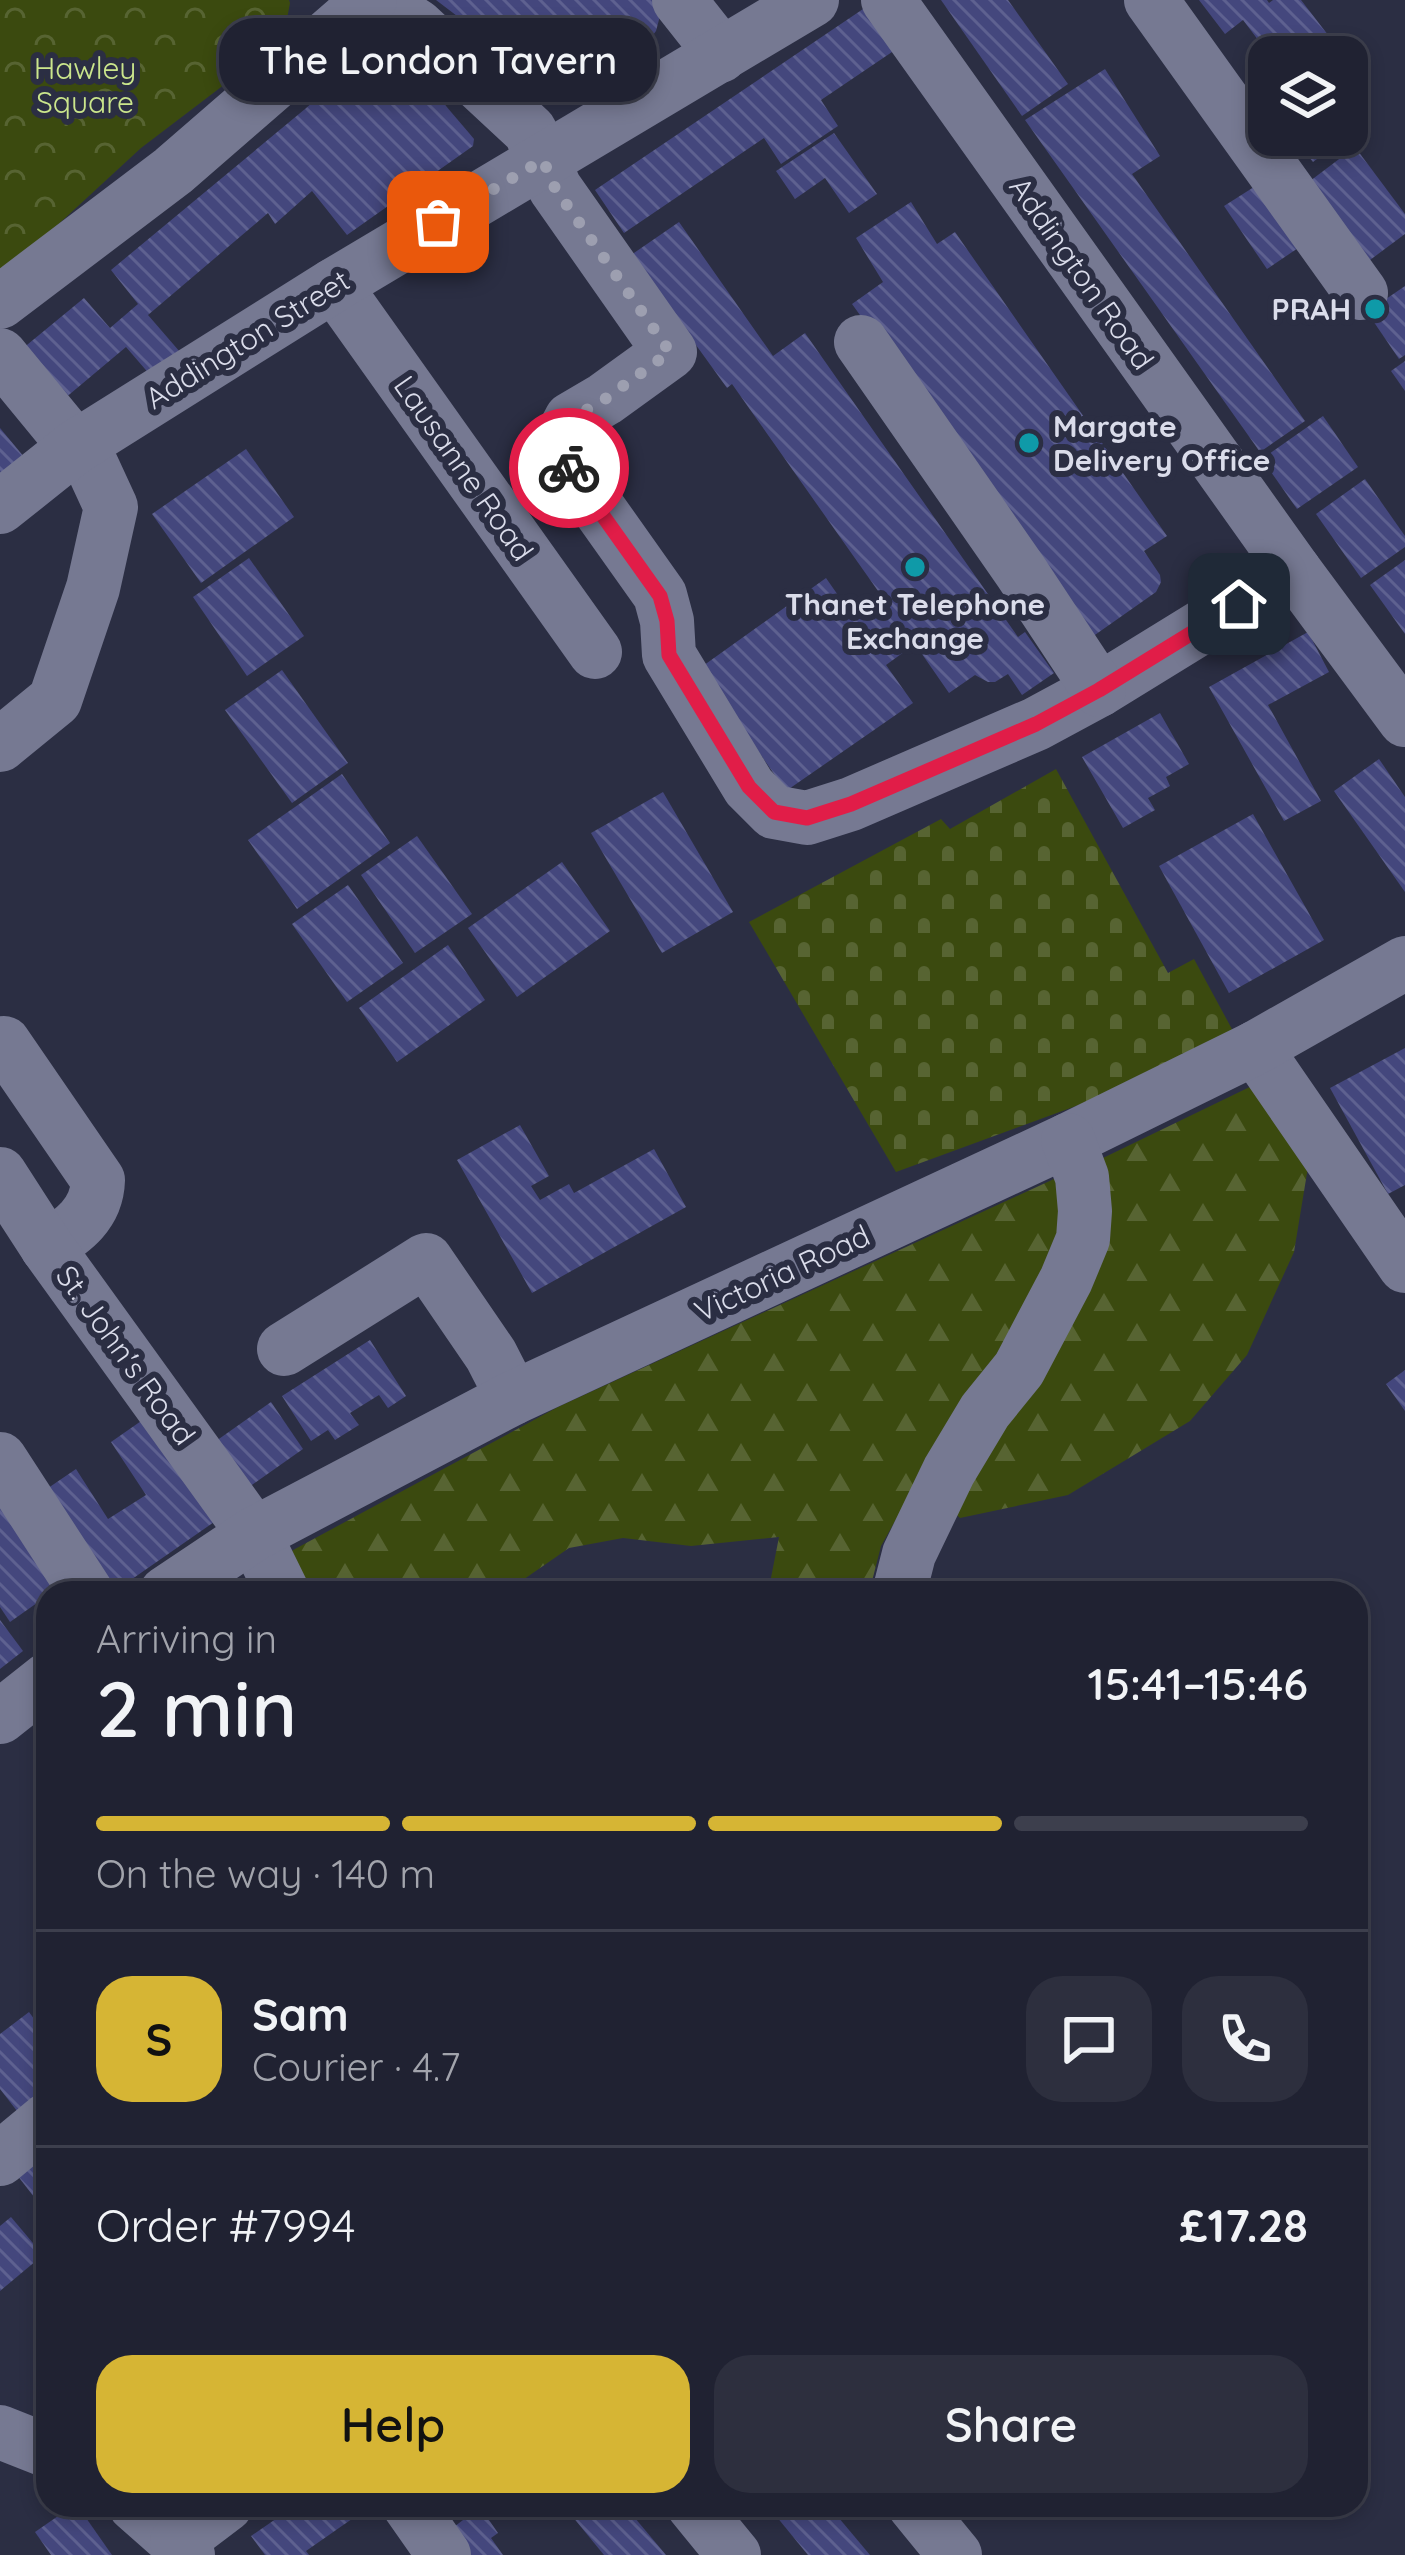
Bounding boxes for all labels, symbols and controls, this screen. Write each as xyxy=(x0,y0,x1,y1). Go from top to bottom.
callout: The London Tavern xyxy=(219,18,657,102)
text: The London Tavern xyxy=(259,35,617,84)
map controls xyxy=(1248,36,1368,156)
button: layers xyxy=(1248,36,1368,156)
park label: Hawley Square xyxy=(34,49,136,121)
street label: Addington Road xyxy=(1002,169,1162,377)
pin xyxy=(387,171,489,273)
icon: bag xyxy=(405,189,471,255)
street label: Addington Street xyxy=(138,261,356,417)
place label: PRAH xyxy=(1272,290,1351,328)
marker: PRAH xyxy=(1362,296,1388,322)
street label: Lausanne Road xyxy=(386,368,542,568)
place label: Margate Delivery Office xyxy=(1053,407,1270,479)
courier xyxy=(509,408,629,528)
marker: Margate Delivery Office xyxy=(1016,430,1042,456)
icon: bike xyxy=(536,435,602,501)
pin xyxy=(1188,553,1290,655)
marker: Thanet Telephone Exchange xyxy=(902,554,928,580)
icon: home xyxy=(1206,571,1272,637)
place label: Thanet Telephone Exchange xyxy=(785,585,1045,657)
street label: Victoria Road xyxy=(688,1216,876,1330)
street label: St. John's Road xyxy=(48,1258,204,1452)
text: Arriving in xyxy=(96,1614,277,1663)
text: 15:41–15:46 xyxy=(1087,1655,1308,1711)
text: 2 min xyxy=(96,1659,297,1757)
text: On the way · 140 m xyxy=(96,1849,435,1898)
button: chat xyxy=(1026,1976,1152,2102)
button: phone xyxy=(1182,1976,1308,2102)
text: Sam xyxy=(252,1986,349,2042)
text: S xyxy=(146,2011,172,2067)
text: Courier · 4.7 xyxy=(252,2042,460,2091)
text: Order #7994 xyxy=(96,2197,356,2253)
text: £17.28 xyxy=(1179,2197,1308,2253)
button: Help xyxy=(96,2355,690,2493)
button: Share xyxy=(714,2355,1308,2493)

